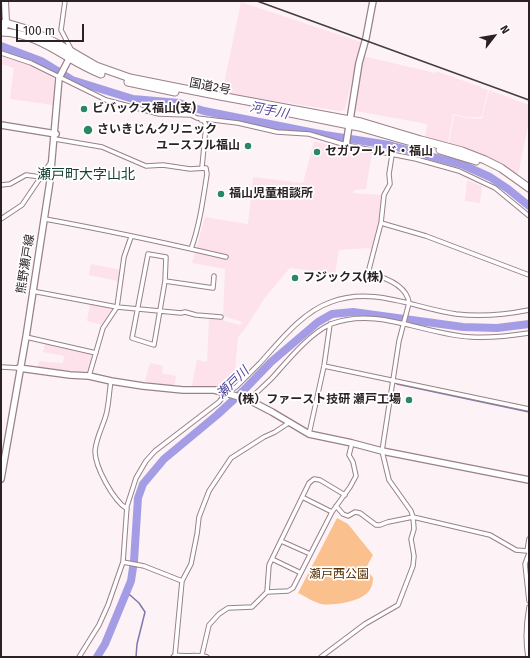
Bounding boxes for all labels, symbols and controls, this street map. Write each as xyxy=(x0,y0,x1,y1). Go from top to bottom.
scale bar xyxy=(18,16,86,42)
north arrow xyxy=(474,16,514,56)
text: N xyxy=(497,23,512,36)
text: 100 m xyxy=(23,24,55,38)
street label: 国道2号 xyxy=(188,76,232,98)
water label: 河手川 xyxy=(248,100,290,122)
place label: ビバックス福山(支) xyxy=(92,102,196,116)
marker: ビバックス福山(支) xyxy=(79,104,89,114)
place label: さいきじんクリニック xyxy=(97,123,217,137)
marker: さいきじんクリニック xyxy=(82,124,94,136)
place label: ユースフル福山 xyxy=(156,139,240,153)
marker: ユースフル福山 xyxy=(243,141,253,151)
place label: セガワールド・福山 xyxy=(325,145,433,159)
marker: セガワールド・福山 xyxy=(312,147,322,157)
district label: 瀬戸町大字山北 xyxy=(37,167,135,183)
place label: 福山児童相談所 xyxy=(229,187,313,201)
marker: 福山児童相談所 xyxy=(216,189,226,199)
street label: 熊野瀬戸線 xyxy=(14,233,38,295)
place label: フジックス(株) xyxy=(303,271,383,285)
marker: フジックス(株) xyxy=(290,273,300,283)
water label: 瀬戸川 xyxy=(214,364,252,402)
place label: (株）ファースト技研 瀬戸工場 xyxy=(238,393,401,407)
marker: (株）ファースト技研 瀬戸工場 xyxy=(404,395,414,405)
park label: 瀬戸西公園 xyxy=(309,568,369,582)

